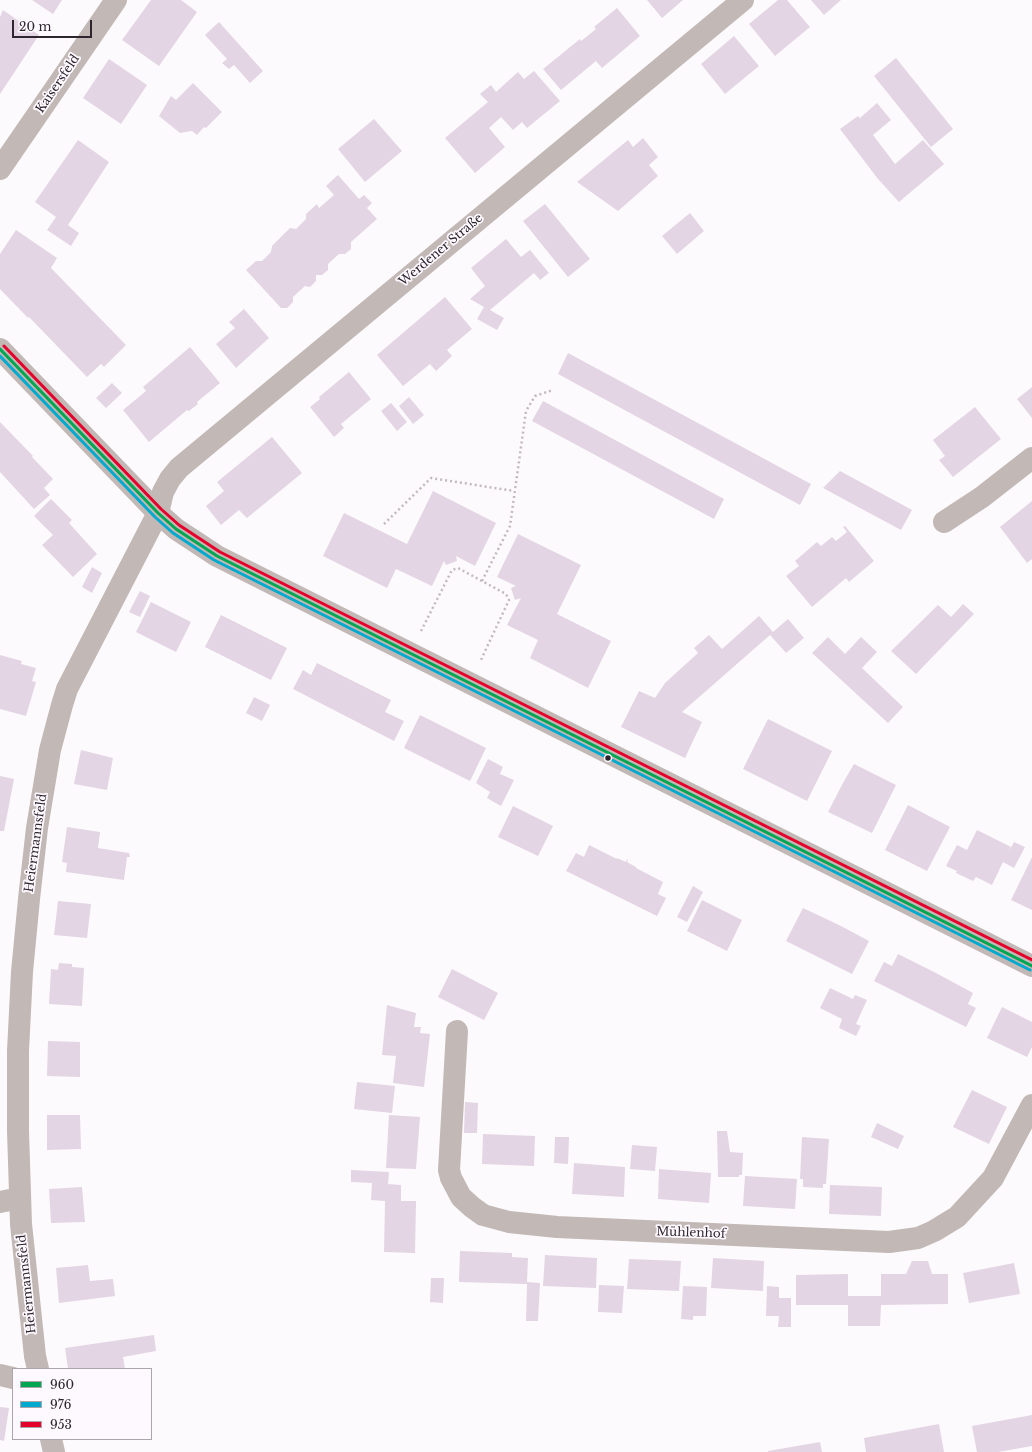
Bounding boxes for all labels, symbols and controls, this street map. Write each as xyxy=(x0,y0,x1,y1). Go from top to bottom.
scale bar xyxy=(14,12,94,38)
text: 20 m xyxy=(19,19,51,34)
street label: Kaisersfeld xyxy=(33,52,83,116)
street label: Werdener Straße xyxy=(396,211,486,289)
unlabelled marker xyxy=(603,753,613,763)
street label: Heiermannsfeld xyxy=(22,793,50,893)
street label: Mühlenhof xyxy=(656,1225,726,1241)
street label: Heiermannsfeld xyxy=(15,1234,39,1334)
legend xyxy=(12,1368,152,1440)
text: 960 xyxy=(50,1377,74,1392)
text: 976 xyxy=(50,1397,71,1412)
text: 953 xyxy=(50,1417,72,1432)

